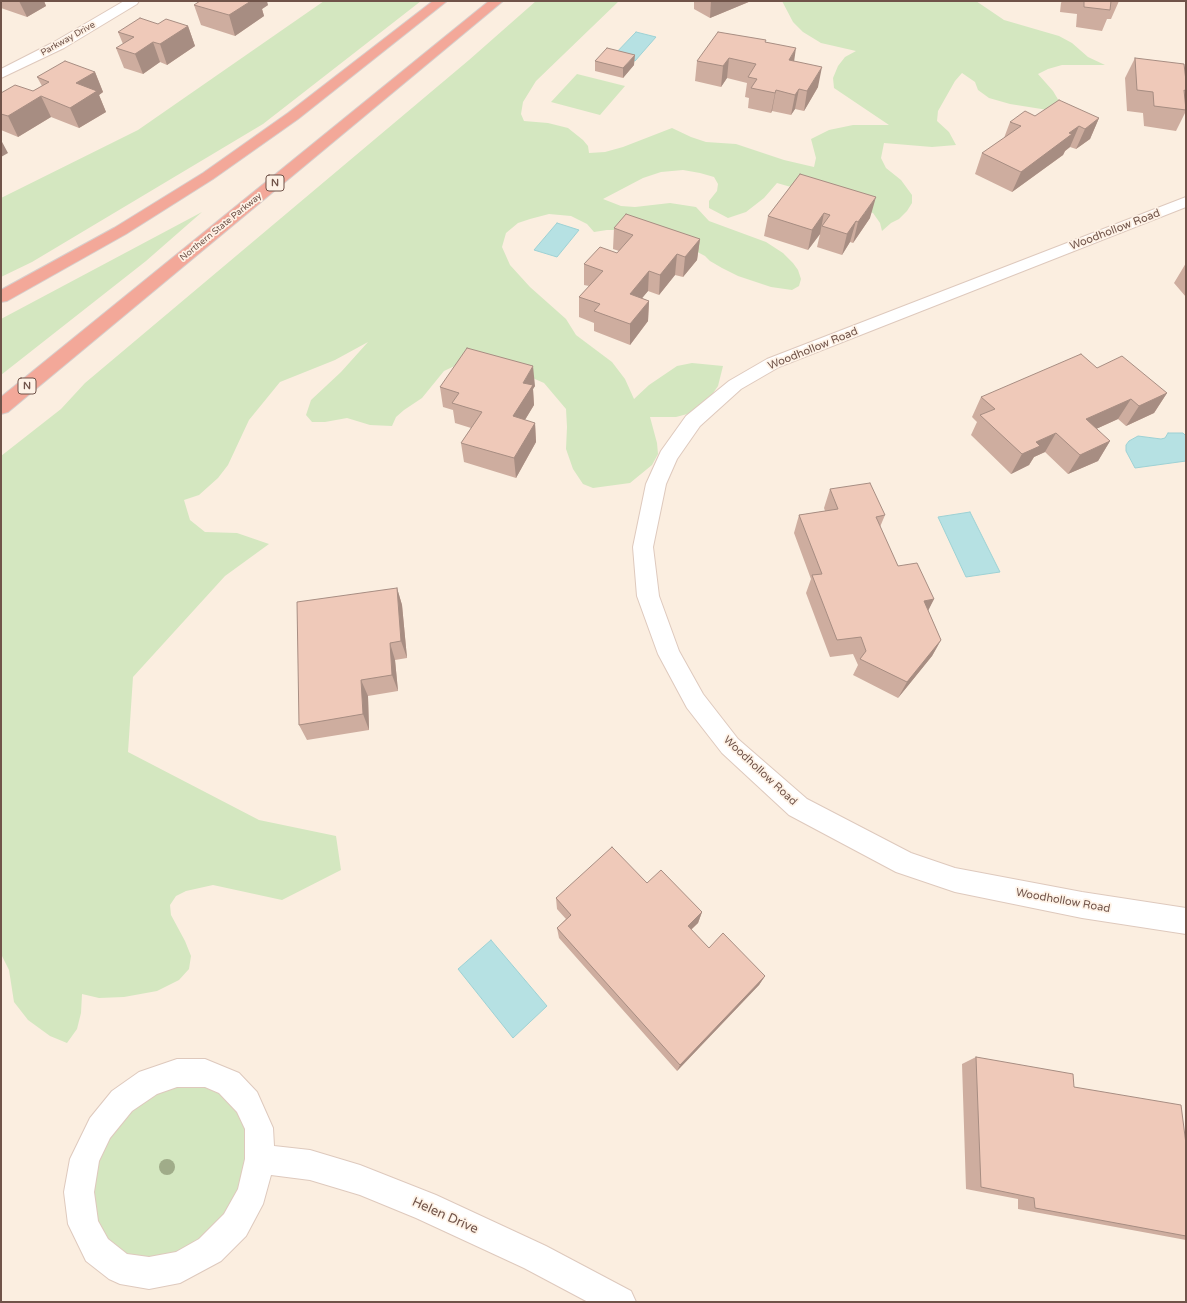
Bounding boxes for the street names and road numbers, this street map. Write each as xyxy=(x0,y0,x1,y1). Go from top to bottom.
street label: Parkway Drive xyxy=(39,20,97,58)
road number: N xyxy=(266,175,284,191)
street label: Northern State Parkway xyxy=(178,191,264,263)
street label: Woodhollow Road xyxy=(1068,207,1162,253)
street label: Woodhollow Road xyxy=(766,325,860,373)
road number: N xyxy=(18,378,36,394)
street label: Woodhollow Road xyxy=(721,734,799,808)
street label: Woodhollow Road xyxy=(1015,886,1111,916)
street label: Helen Drive xyxy=(409,1194,481,1238)

